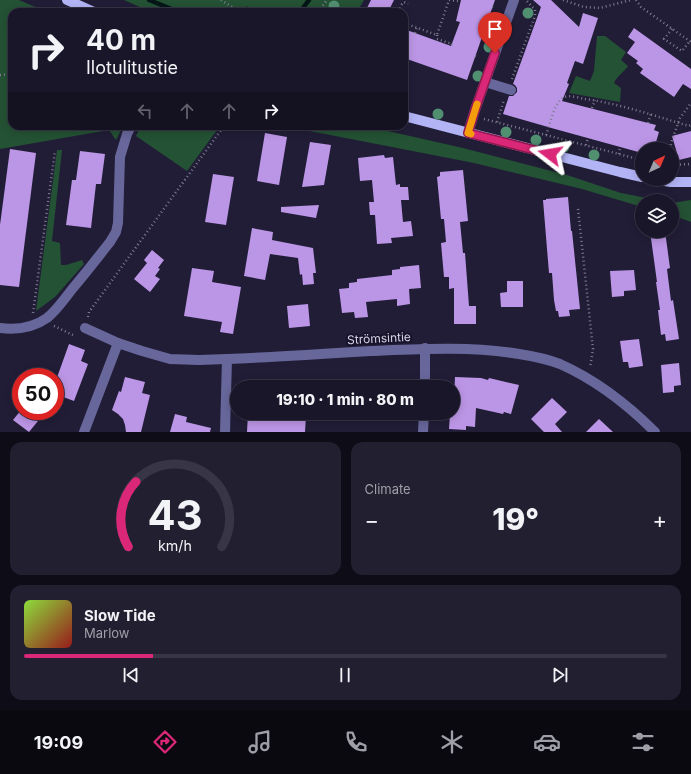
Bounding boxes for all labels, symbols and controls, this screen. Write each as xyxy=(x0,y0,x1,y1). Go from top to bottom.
pin xyxy=(478,12,512,53)
icon: arrive xyxy=(484,18,506,40)
text: 40 m xyxy=(86,23,156,57)
icon: right xyxy=(20,24,72,76)
text: Ilotulitustie xyxy=(86,57,178,78)
icon: left xyxy=(134,100,156,122)
icon: ahead xyxy=(176,100,198,122)
icon: ahead xyxy=(218,100,240,122)
icon: right xyxy=(260,100,282,122)
position arrow xyxy=(529,133,571,175)
north arrow xyxy=(635,142,679,186)
map controls xyxy=(635,142,679,238)
button: layers xyxy=(635,194,679,238)
street label: Strömsintie xyxy=(347,329,411,347)
speed limit sign: 50 xyxy=(12,368,64,420)
text: 19:10 · 1 min · 80 m xyxy=(276,390,414,409)
text: Climate xyxy=(365,481,411,497)
text: 43 xyxy=(148,489,203,539)
text: 19° xyxy=(492,501,539,537)
text: − xyxy=(365,507,379,533)
text: + xyxy=(652,507,667,533)
text: km/h xyxy=(158,536,192,553)
text: Slow Tide xyxy=(84,606,156,625)
text: Marlow xyxy=(84,625,130,641)
icon: previous xyxy=(120,664,142,686)
icon: pause xyxy=(334,664,356,686)
icon: next xyxy=(549,664,571,686)
icon: directions xyxy=(151,728,179,756)
icon: music xyxy=(246,728,274,756)
icon: phone xyxy=(342,728,370,756)
icon: climate xyxy=(438,728,466,756)
icon: car xyxy=(533,728,561,756)
icon: filters xyxy=(629,728,657,756)
text: 19:09 xyxy=(34,732,83,753)

